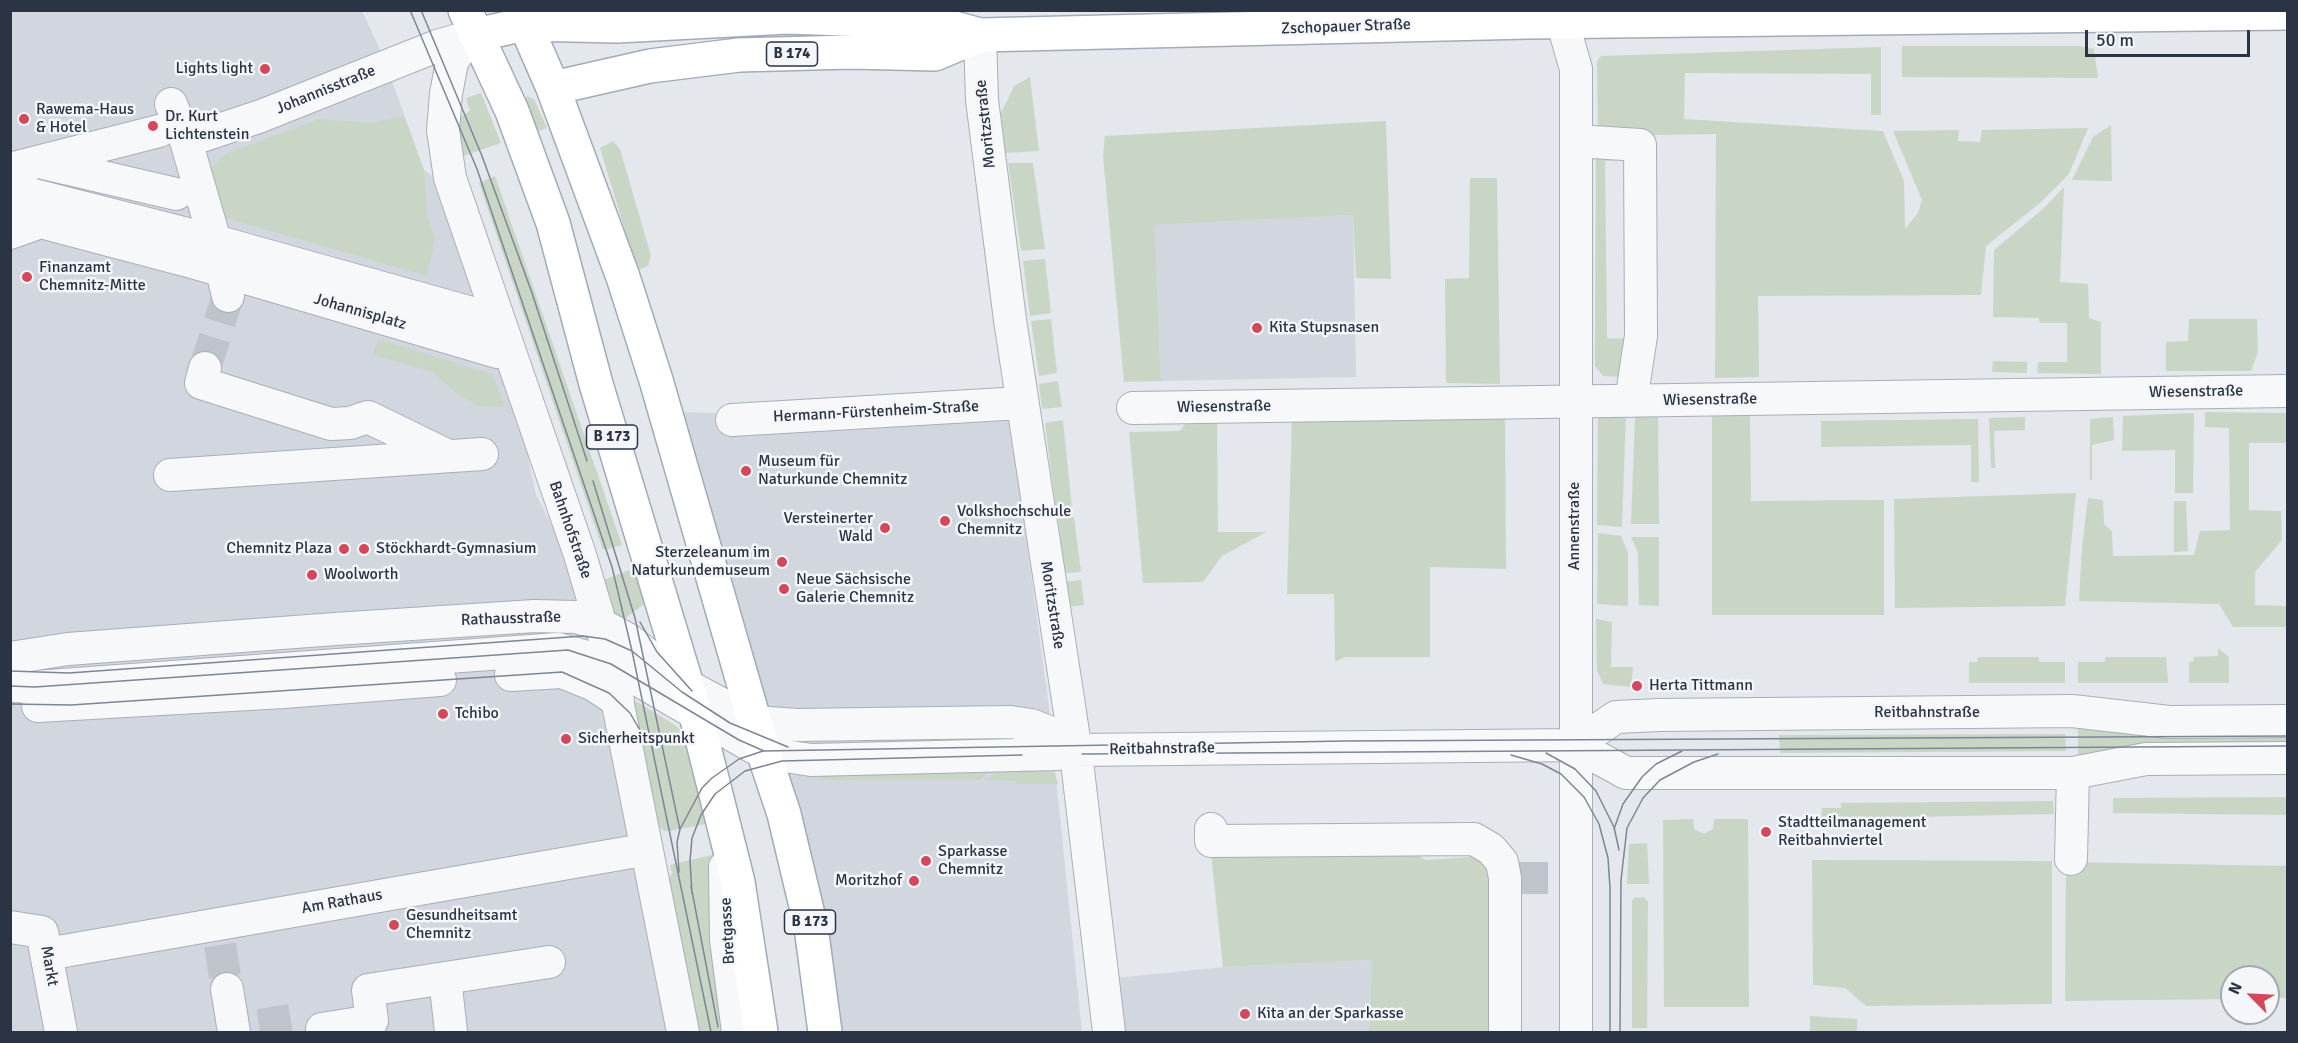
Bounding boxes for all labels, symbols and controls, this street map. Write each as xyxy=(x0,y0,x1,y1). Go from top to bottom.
street label: Zschopauer Straße xyxy=(1281,15,1411,39)
scale bar xyxy=(2088,18,2253,56)
text: 50 m xyxy=(2096,29,2134,51)
road number: B 174 xyxy=(766,42,818,66)
place label: Lights light xyxy=(176,59,253,79)
street label: Johannisstraße xyxy=(273,61,379,119)
marker: Lights light xyxy=(258,62,272,76)
street label: Moritzstraße xyxy=(972,79,1000,169)
place label: Rawema-Haus & Hotel xyxy=(36,100,134,138)
place label: Dr. Kurt Lichtenstein xyxy=(165,107,249,145)
marker: Rawema-Haus & Hotel xyxy=(17,112,31,126)
marker: Dr. Kurt Lichtenstein xyxy=(146,119,160,133)
place label: Finanzamt Chemnitz-Mitte xyxy=(39,258,146,296)
marker: Finanzamt Chemnitz-Mitte xyxy=(20,270,34,284)
street label: Johannisplatz xyxy=(312,290,408,334)
place label: Kita Stupsnasen xyxy=(1269,318,1379,338)
marker: Kita Stupsnasen xyxy=(1250,321,1264,335)
street label: Wiesenstraße xyxy=(2149,382,2243,402)
street label: Wiesenstraße xyxy=(1663,390,1757,410)
street label: Hermann-Fürstenheim-Straße xyxy=(773,397,979,427)
street label: Wiesenstraße xyxy=(1177,397,1271,417)
road number: B 173 xyxy=(586,425,638,449)
place label: Museum für Naturkunde Chemnitz xyxy=(758,452,907,490)
marker: Museum für Naturkunde Chemnitz xyxy=(739,464,753,478)
street label: Bahnhofstraße xyxy=(544,479,596,581)
street label: Annenstraße xyxy=(1565,482,1585,570)
place label: Volkshochschule Chemnitz xyxy=(957,502,1071,540)
place label: Versteinerter Wald xyxy=(784,509,873,547)
marker: Volkshochschule Chemnitz xyxy=(938,514,952,528)
marker: Versteinerter Wald xyxy=(878,521,892,535)
place label: Chemnitz Plaza xyxy=(226,539,332,559)
place label: Stöckhardt-Gymnasium xyxy=(376,539,537,559)
marker: Chemnitz Plaza xyxy=(337,542,351,556)
marker: Stöckhardt-Gymnasium xyxy=(357,542,371,556)
place label: Sterzeleanum im Naturkundemuseum xyxy=(631,543,770,581)
marker: Sterzeleanum im Naturkundemuseum xyxy=(775,555,789,569)
street label: Moritzstraße xyxy=(1036,559,1068,651)
place label: Woolworth xyxy=(324,565,398,585)
marker: Woolworth xyxy=(305,568,319,582)
place label: Neue Sächsische Galerie Chemnitz xyxy=(796,570,914,608)
marker: Neue Sächsische Galerie Chemnitz xyxy=(777,582,791,596)
street label: Rathausstraße xyxy=(461,608,561,630)
place label: Herta Tittmann xyxy=(1649,676,1753,696)
marker: Herta Tittmann xyxy=(1630,679,1644,693)
street label: Reitbahnstraße xyxy=(1874,703,1980,723)
place label: Tchibo xyxy=(455,704,499,724)
marker: Tchibo xyxy=(436,707,450,721)
place label: Sicherheitspunkt xyxy=(578,729,695,749)
marker: Sicherheitspunkt xyxy=(559,732,573,746)
street label: Reitbahnstraße xyxy=(1109,738,1215,760)
place label: Stadtteilmanagement Reitbahnviertel xyxy=(1778,813,1926,851)
marker: Stadtteilmanagement Reitbahnviertel xyxy=(1759,825,1773,839)
place label: Sparkasse Chemnitz xyxy=(938,842,1008,880)
marker: Sparkasse Chemnitz xyxy=(919,854,933,868)
place label: Moritzhof xyxy=(835,871,902,891)
marker: Moritzhof xyxy=(907,874,921,888)
street label: Am Rathaus xyxy=(300,885,384,919)
street label: Bretgasse xyxy=(717,897,739,965)
place label: Gesundheitsamt Chemnitz xyxy=(406,906,517,944)
road number: B 173 xyxy=(784,910,836,934)
marker: Gesundheitsamt Chemnitz xyxy=(387,918,401,932)
street label: Markt xyxy=(36,944,62,988)
north arrow xyxy=(2220,965,2280,1025)
text: N xyxy=(2224,979,2247,998)
place label: Kita an der Sparkasse xyxy=(1257,1004,1404,1024)
marker: Kita an der Sparkasse xyxy=(1238,1007,1252,1021)

